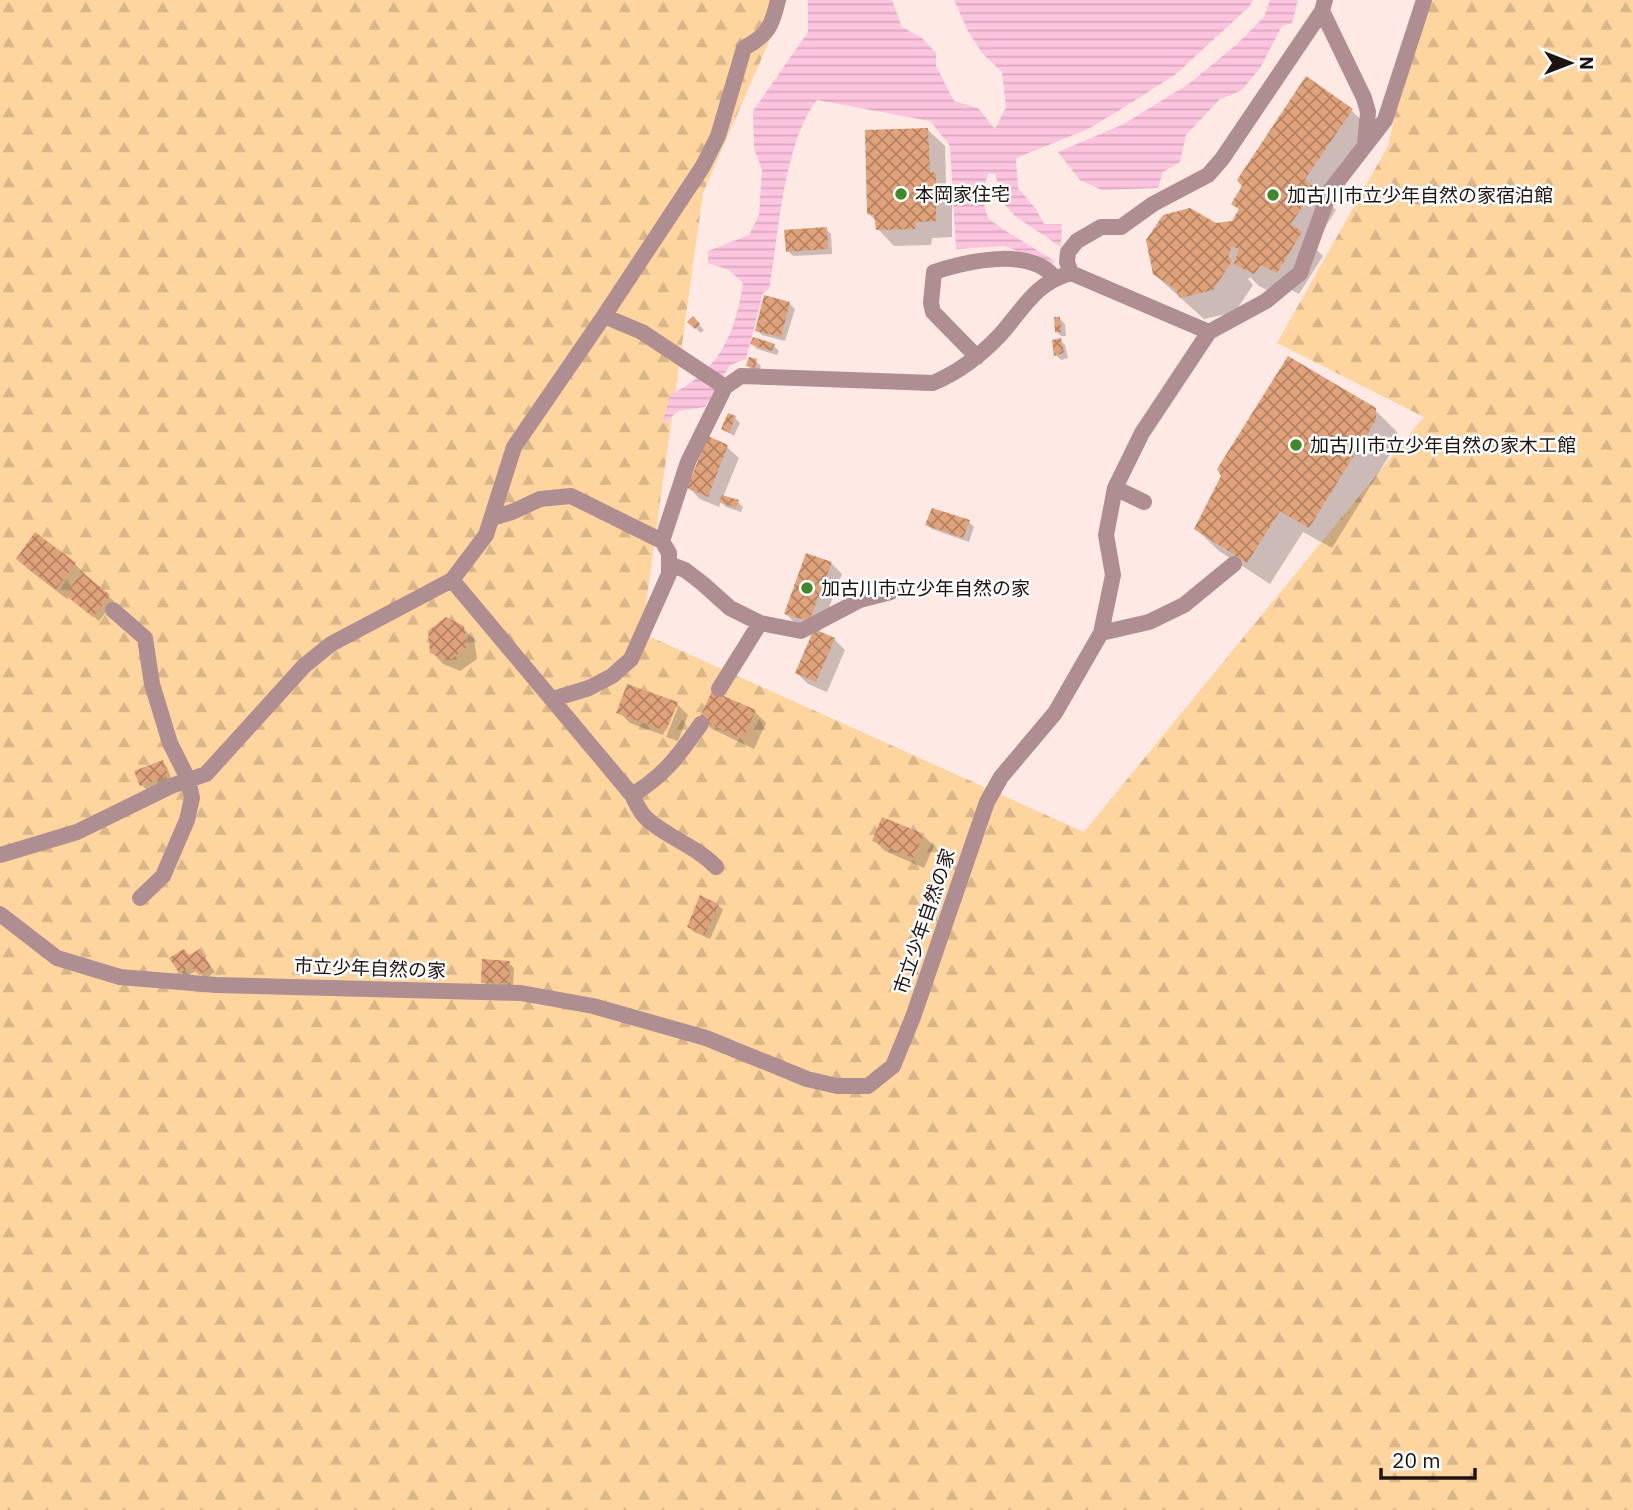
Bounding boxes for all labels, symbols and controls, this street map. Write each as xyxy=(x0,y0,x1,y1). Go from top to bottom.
north arrow xyxy=(1535,28,1605,98)
text: N xyxy=(1575,56,1599,70)
place label: 本岡家住宅 xyxy=(915,182,1010,206)
place label: 加古川市立少年自然の家宿泊館 xyxy=(1287,183,1553,207)
marker: 本岡家住宅 xyxy=(893,186,909,202)
marker: 加古川市立少年自然の家宿泊館 xyxy=(1265,187,1281,203)
place label: 加古川市立少年自然の家木工館 xyxy=(1310,433,1576,457)
marker: 加古川市立少年自然の家木工館 xyxy=(1288,437,1304,453)
place label: 加古川市立少年自然の家 xyxy=(821,576,1030,600)
marker: 加古川市立少年自然の家 xyxy=(799,580,815,596)
street label: 市立少年自然の家 xyxy=(888,845,960,997)
street label: 市立少年自然の家 xyxy=(294,953,446,983)
scale bar xyxy=(1381,1436,1476,1480)
text: 20 m xyxy=(1392,1446,1441,1474)

